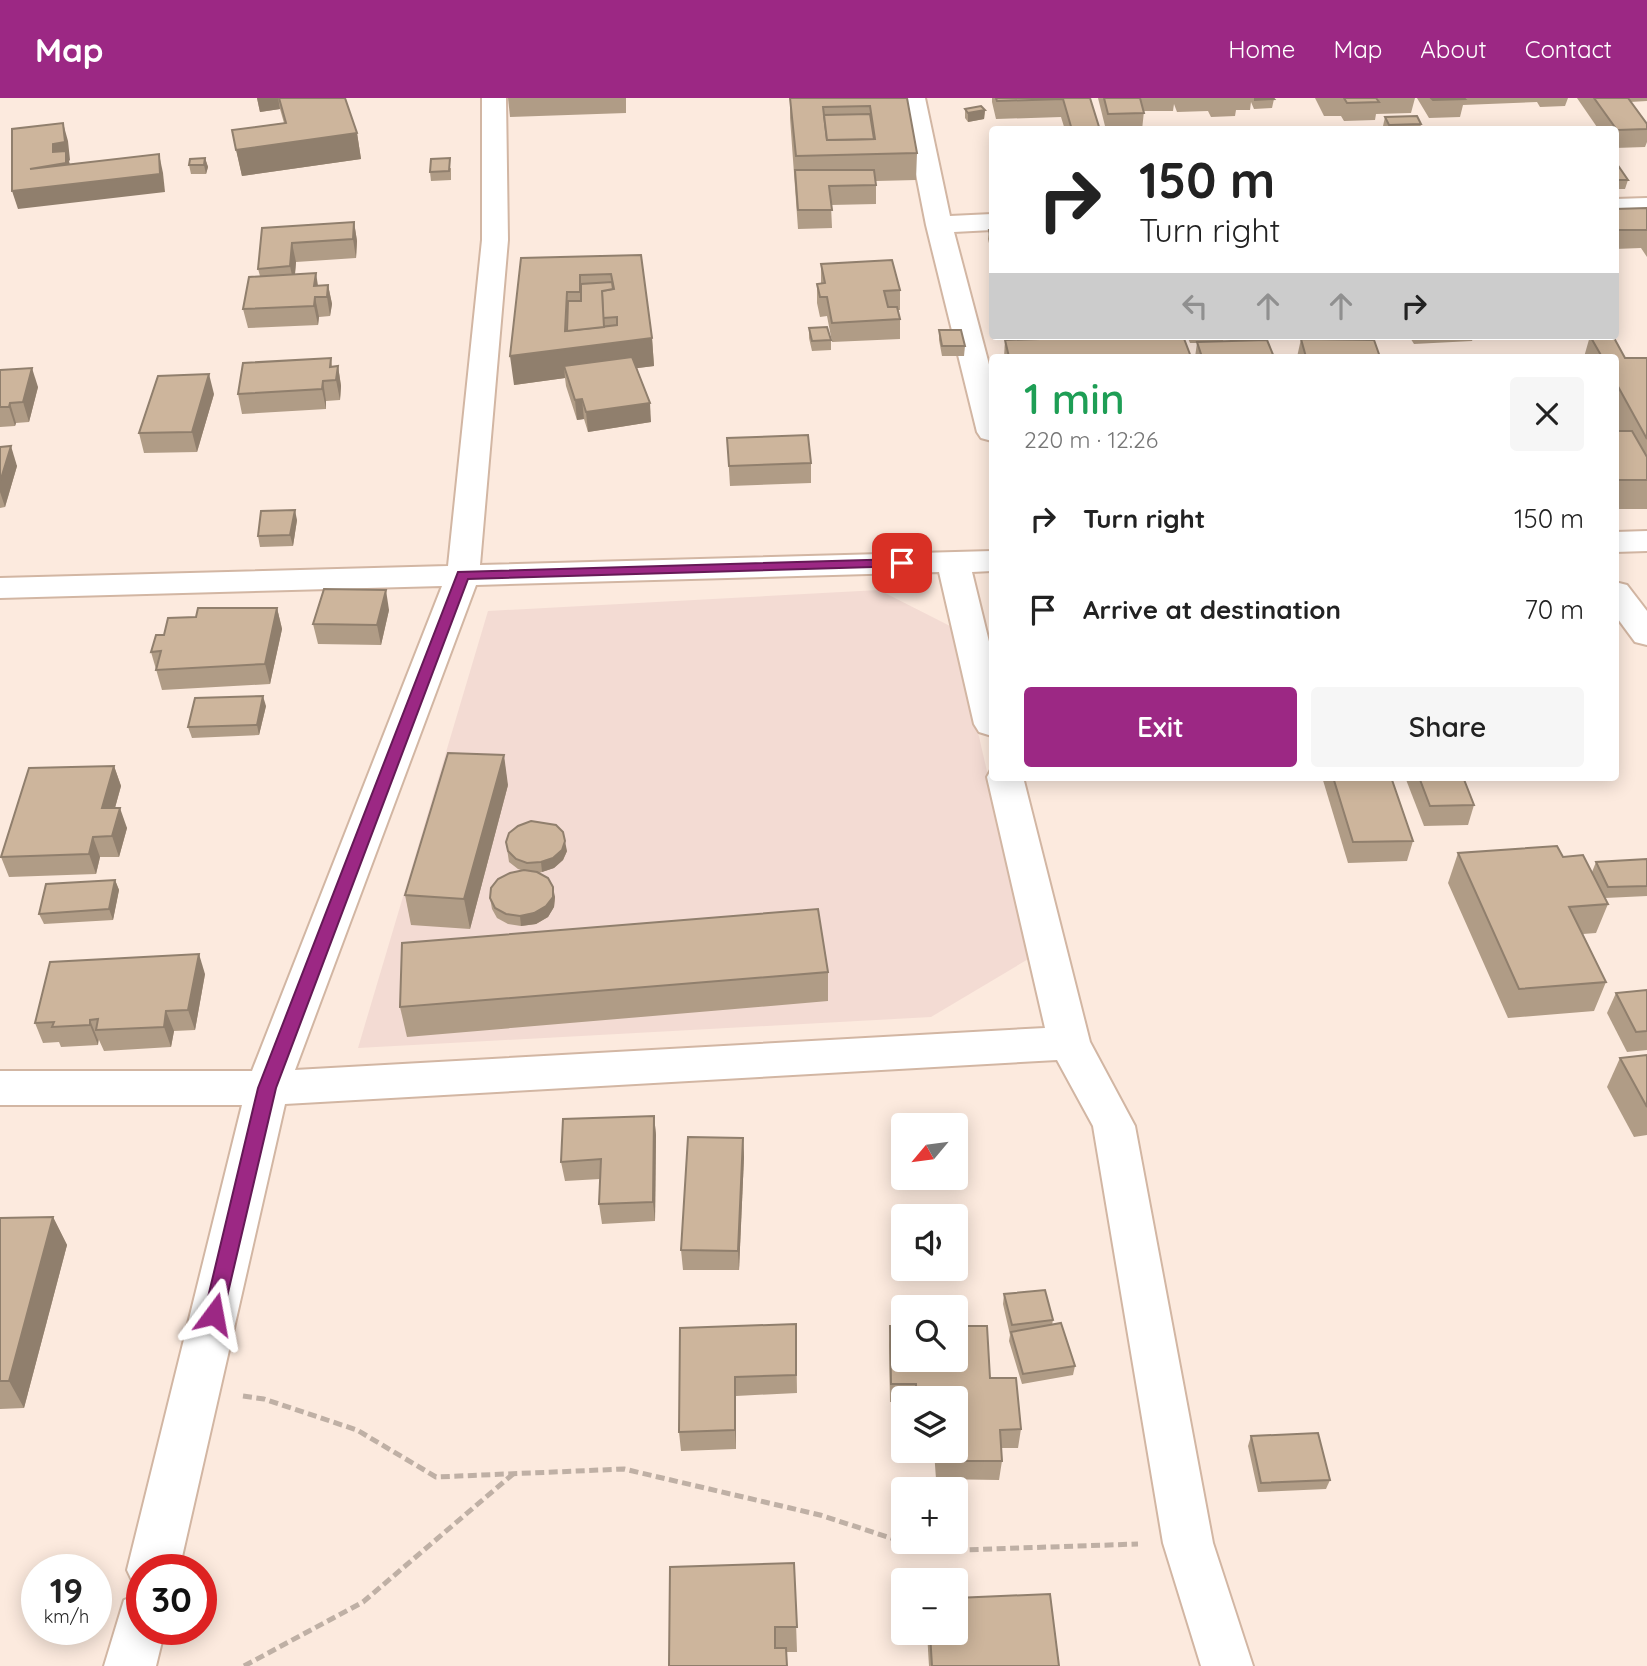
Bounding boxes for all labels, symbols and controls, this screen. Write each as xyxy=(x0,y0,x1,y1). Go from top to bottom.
text: Map xyxy=(35,29,103,70)
text: Home xyxy=(1228,34,1295,64)
text: Map xyxy=(1333,34,1382,64)
text: About xyxy=(1420,34,1487,64)
text: Contact xyxy=(1525,34,1612,64)
text: 150 m xyxy=(1139,149,1275,210)
icon: right xyxy=(1024,154,1115,245)
text: Turn right xyxy=(1139,210,1280,250)
icon: left xyxy=(1176,287,1214,325)
icon: ahead xyxy=(1249,287,1287,325)
icon: ahead xyxy=(1322,287,1360,325)
icon: right xyxy=(1395,287,1433,325)
text: 1 min xyxy=(1024,372,1125,425)
button: close xyxy=(1510,377,1584,451)
text: 220 m · 12:26 xyxy=(1024,425,1158,454)
icon: right xyxy=(1024,500,1062,538)
text: Turn right xyxy=(1083,502,1205,535)
text: 150 m xyxy=(1514,502,1584,535)
pin xyxy=(872,533,932,593)
icon: arrive xyxy=(883,544,921,582)
icon: arrive xyxy=(1024,591,1062,629)
text: Arrive at destination xyxy=(1083,593,1341,626)
text: 70 m xyxy=(1524,593,1584,626)
button: Exit xyxy=(1024,687,1297,767)
button: Share xyxy=(1311,687,1584,767)
north arrow xyxy=(891,1113,968,1190)
map controls xyxy=(891,1113,968,1645)
button: sound xyxy=(891,1204,968,1281)
position arrow xyxy=(177,1277,251,1351)
button: search xyxy=(891,1295,968,1372)
button: layers xyxy=(891,1386,968,1463)
button: + xyxy=(891,1477,968,1554)
speed limit sign: 30 xyxy=(126,1554,217,1645)
text: 19 xyxy=(50,1568,83,1612)
button: − xyxy=(891,1568,968,1645)
text: km/h xyxy=(44,1605,89,1628)

